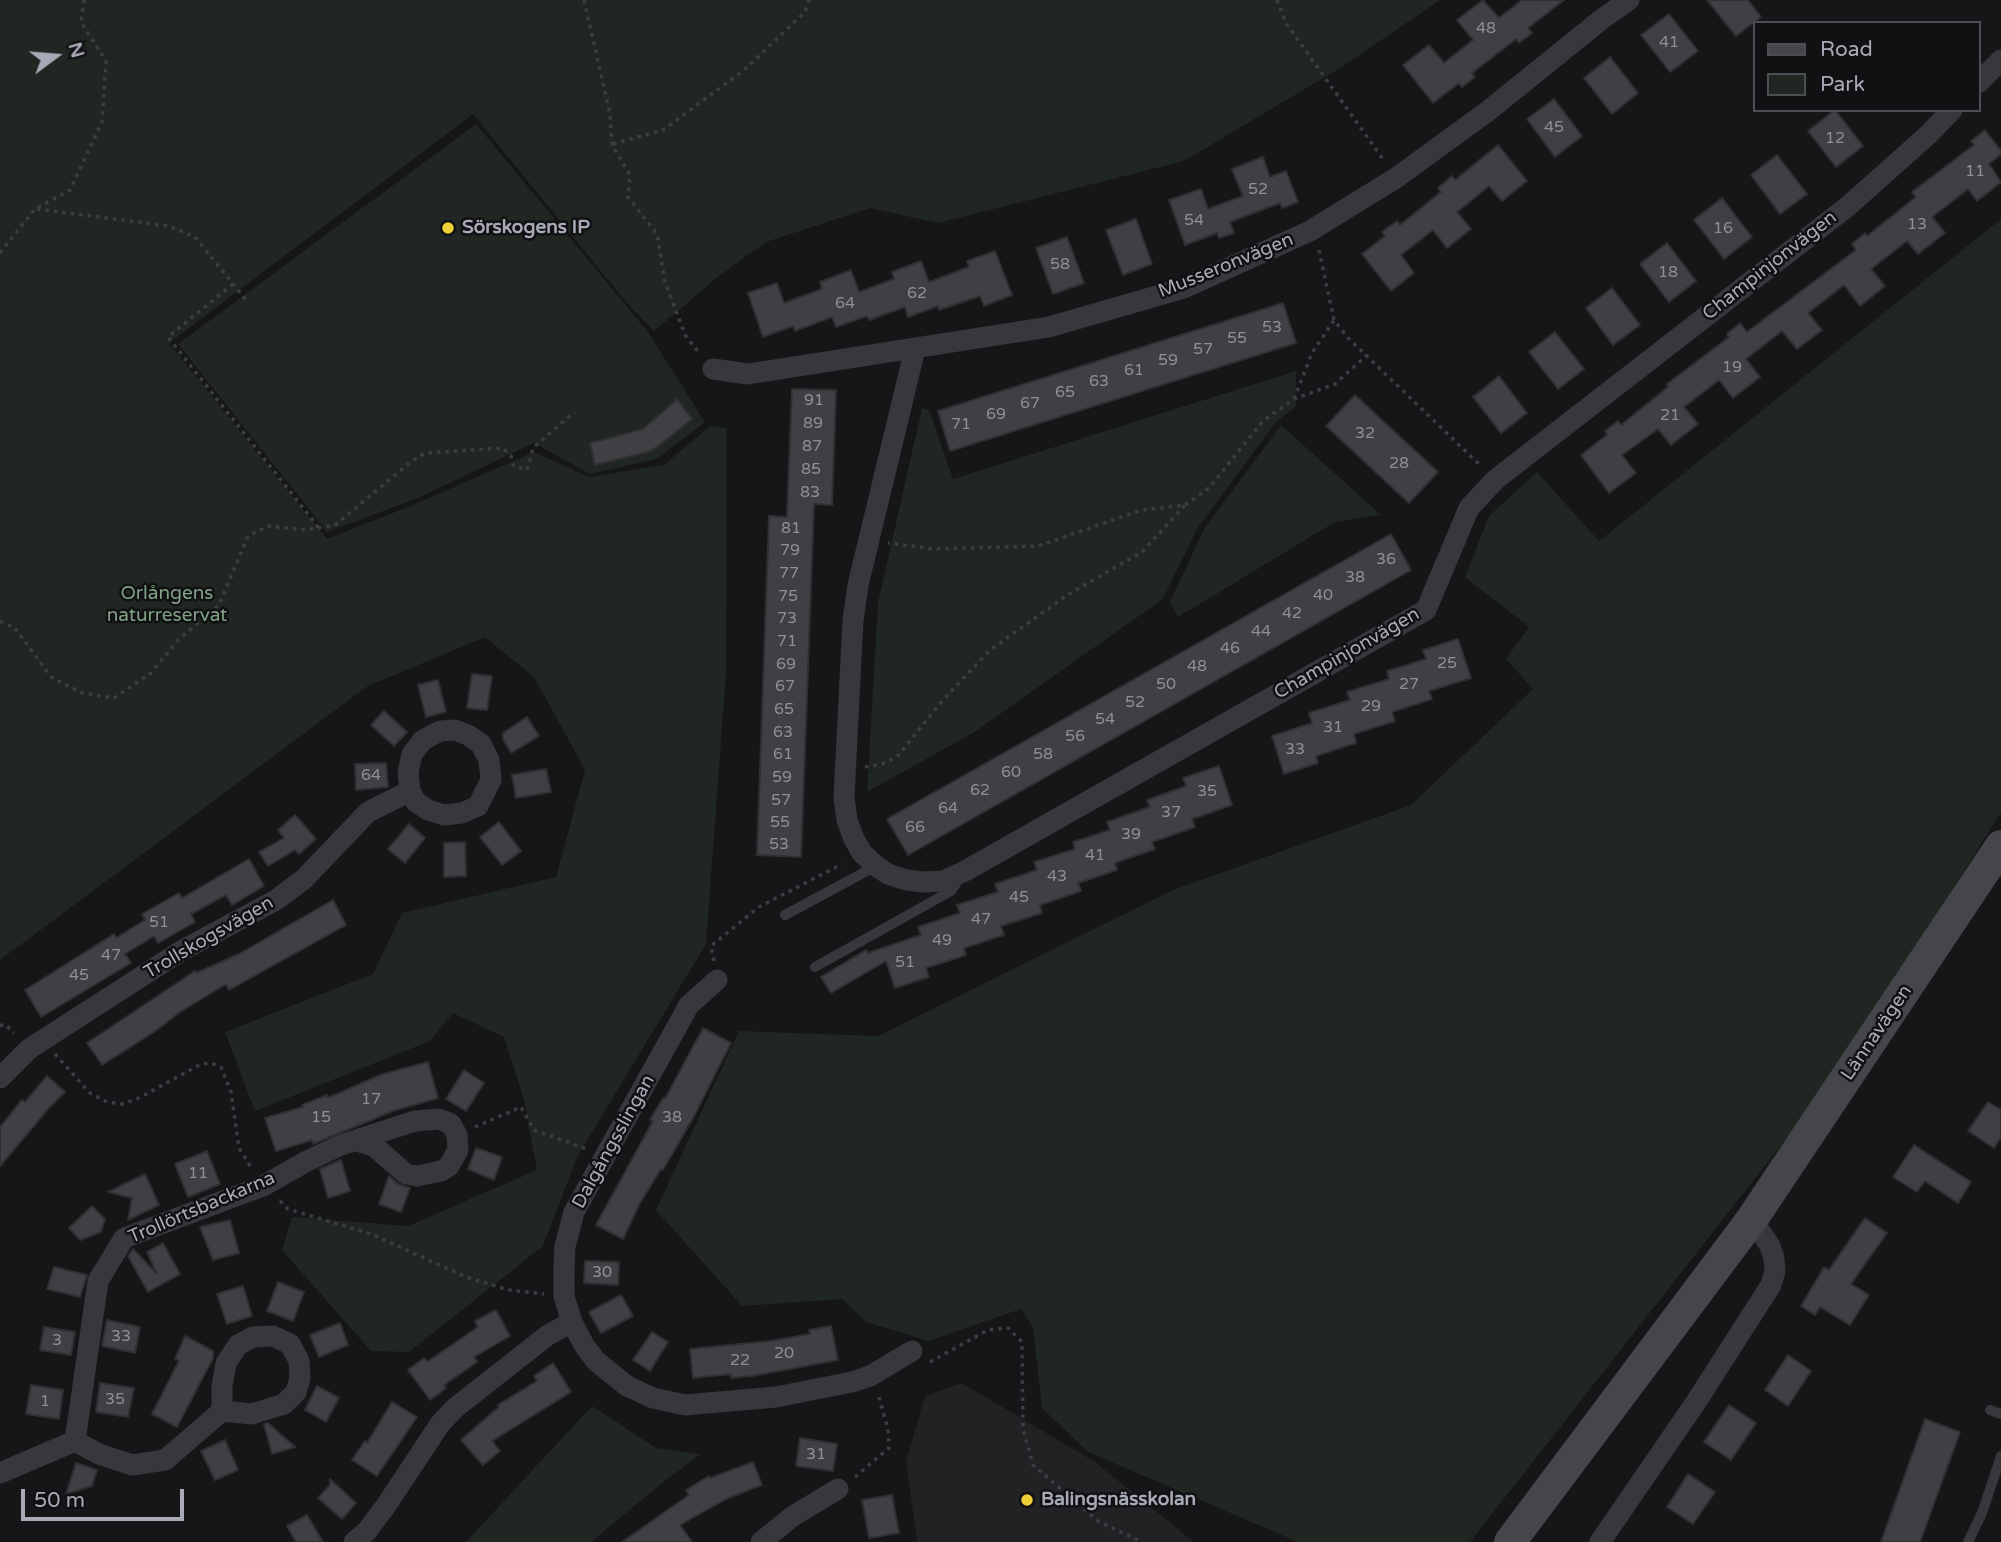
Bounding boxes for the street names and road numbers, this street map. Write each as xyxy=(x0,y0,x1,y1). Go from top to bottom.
street label: Champinjonvägen xyxy=(1698,207,1842,325)
street label: Musseronvägen xyxy=(1155,229,1297,303)
street label: Champinjonvägen xyxy=(1270,603,1424,705)
street label: Trollskogsvägen xyxy=(140,892,278,984)
street label: Lännavägen xyxy=(1837,981,1917,1085)
street label: Dalgångsslingan xyxy=(568,1071,660,1213)
street label: Trollörtsbackarna xyxy=(125,1167,279,1249)

